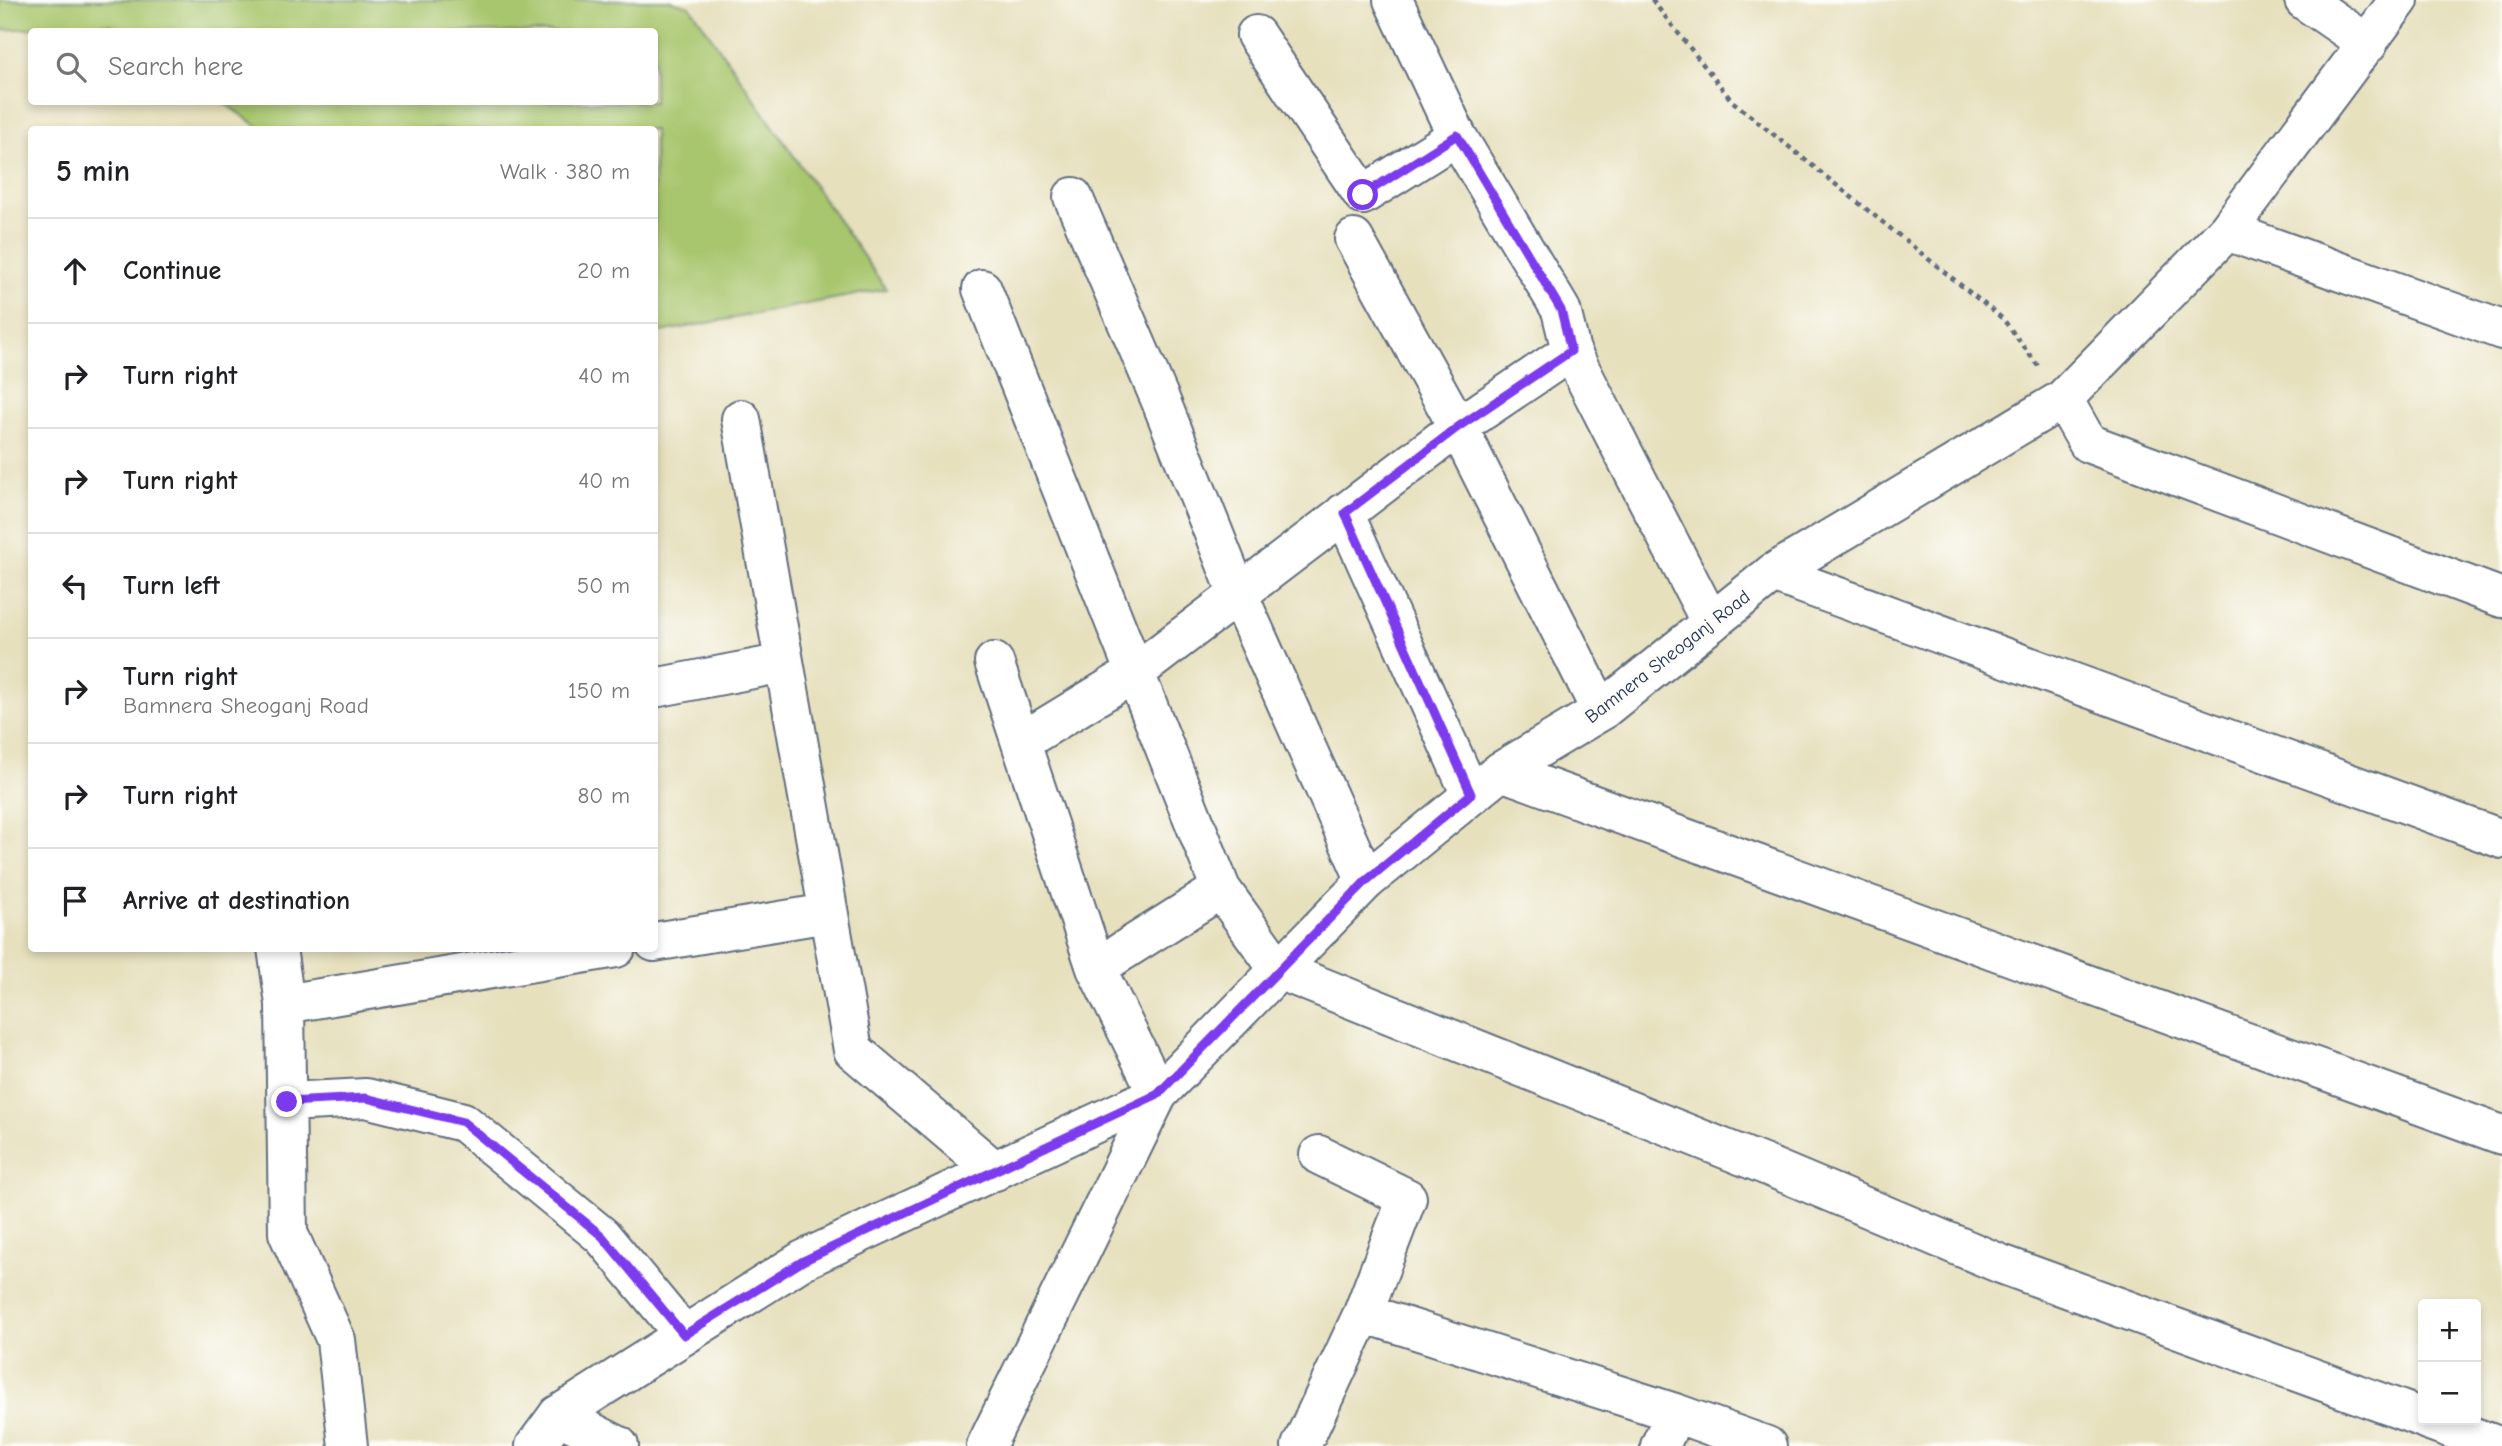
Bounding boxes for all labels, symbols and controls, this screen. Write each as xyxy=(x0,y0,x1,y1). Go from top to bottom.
search box xyxy=(28,28,658,105)
icon: search xyxy=(52,48,90,86)
text: Search here xyxy=(108,52,243,82)
text: 5 min xyxy=(56,154,130,189)
text: Walk · 380 m xyxy=(500,158,630,185)
route start xyxy=(1347,179,1378,210)
icon: ahead xyxy=(56,252,94,290)
text: Continue xyxy=(123,256,221,286)
text: 20 m xyxy=(577,257,630,284)
icon: right xyxy=(56,357,94,395)
text: Turn right xyxy=(123,361,237,391)
text: 40 m xyxy=(578,362,630,389)
icon: right xyxy=(56,462,94,500)
text: Turn right xyxy=(123,466,237,496)
text: 40 m xyxy=(578,467,630,494)
icon: left xyxy=(56,567,94,605)
text: Turn left xyxy=(123,571,220,601)
text: 50 m xyxy=(577,572,630,599)
street label: Bamnera Sheoganj Road xyxy=(1581,586,1754,728)
text: Turn right xyxy=(123,662,237,692)
icon: right xyxy=(56,672,94,710)
text: 150 m xyxy=(568,677,630,704)
text: Bamnera Sheoganj Road xyxy=(123,692,369,719)
icon: right xyxy=(56,777,94,815)
text: Turn right xyxy=(123,781,237,811)
text: 80 m xyxy=(577,782,630,809)
icon: arrive xyxy=(56,882,94,920)
text: Arrive at destination xyxy=(123,886,350,916)
route end xyxy=(271,1086,302,1117)
map controls xyxy=(2418,1299,2481,1425)
button: + xyxy=(2418,1299,2481,1362)
button: − xyxy=(2418,1362,2481,1425)

